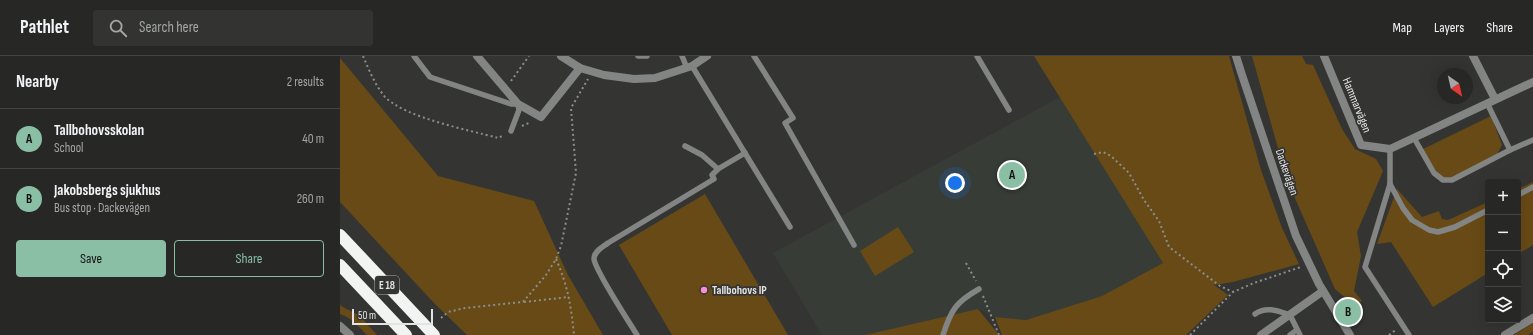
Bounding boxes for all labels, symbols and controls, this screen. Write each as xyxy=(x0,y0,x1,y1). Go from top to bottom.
search box xyxy=(93,10,373,46)
text: Pathlet xyxy=(20,16,69,39)
icon: search xyxy=(107,17,129,39)
text: Search here xyxy=(139,18,199,37)
text: Map xyxy=(1392,19,1412,36)
text: Layers xyxy=(1434,19,1464,36)
text: Share xyxy=(1486,19,1513,36)
north arrow xyxy=(1437,68,1473,104)
text: Nearby xyxy=(16,72,59,92)
text: 2 results xyxy=(287,74,324,90)
street label: Hammarvägen xyxy=(1339,75,1374,135)
text: Tallbohovsskolan xyxy=(54,121,144,140)
text: A xyxy=(26,131,32,147)
text: 40 m xyxy=(302,131,324,147)
text: School xyxy=(54,140,84,156)
street label: Dackevägen xyxy=(1272,147,1301,197)
pin: A xyxy=(999,160,1025,190)
your location xyxy=(945,173,965,193)
map controls xyxy=(1485,179,1521,323)
button: + xyxy=(1485,179,1521,215)
text: Jakobsbergs sjukhus xyxy=(54,181,161,200)
text: B xyxy=(26,191,32,207)
text: 260 m xyxy=(297,191,324,207)
text: Bus stop · Dackevägen xyxy=(54,200,150,216)
button: − xyxy=(1485,215,1521,251)
button: Save xyxy=(16,240,166,277)
button: Share xyxy=(174,240,324,277)
button: locate xyxy=(1485,251,1521,287)
road number: E 18 xyxy=(375,276,399,294)
place label: Tallbohovs IP xyxy=(712,283,767,298)
marker: Tallbohovs IP xyxy=(699,285,709,295)
button: layers xyxy=(1485,287,1521,323)
pin: B xyxy=(1335,297,1361,327)
scale bar xyxy=(352,307,433,326)
text: 50 m xyxy=(358,309,376,322)

